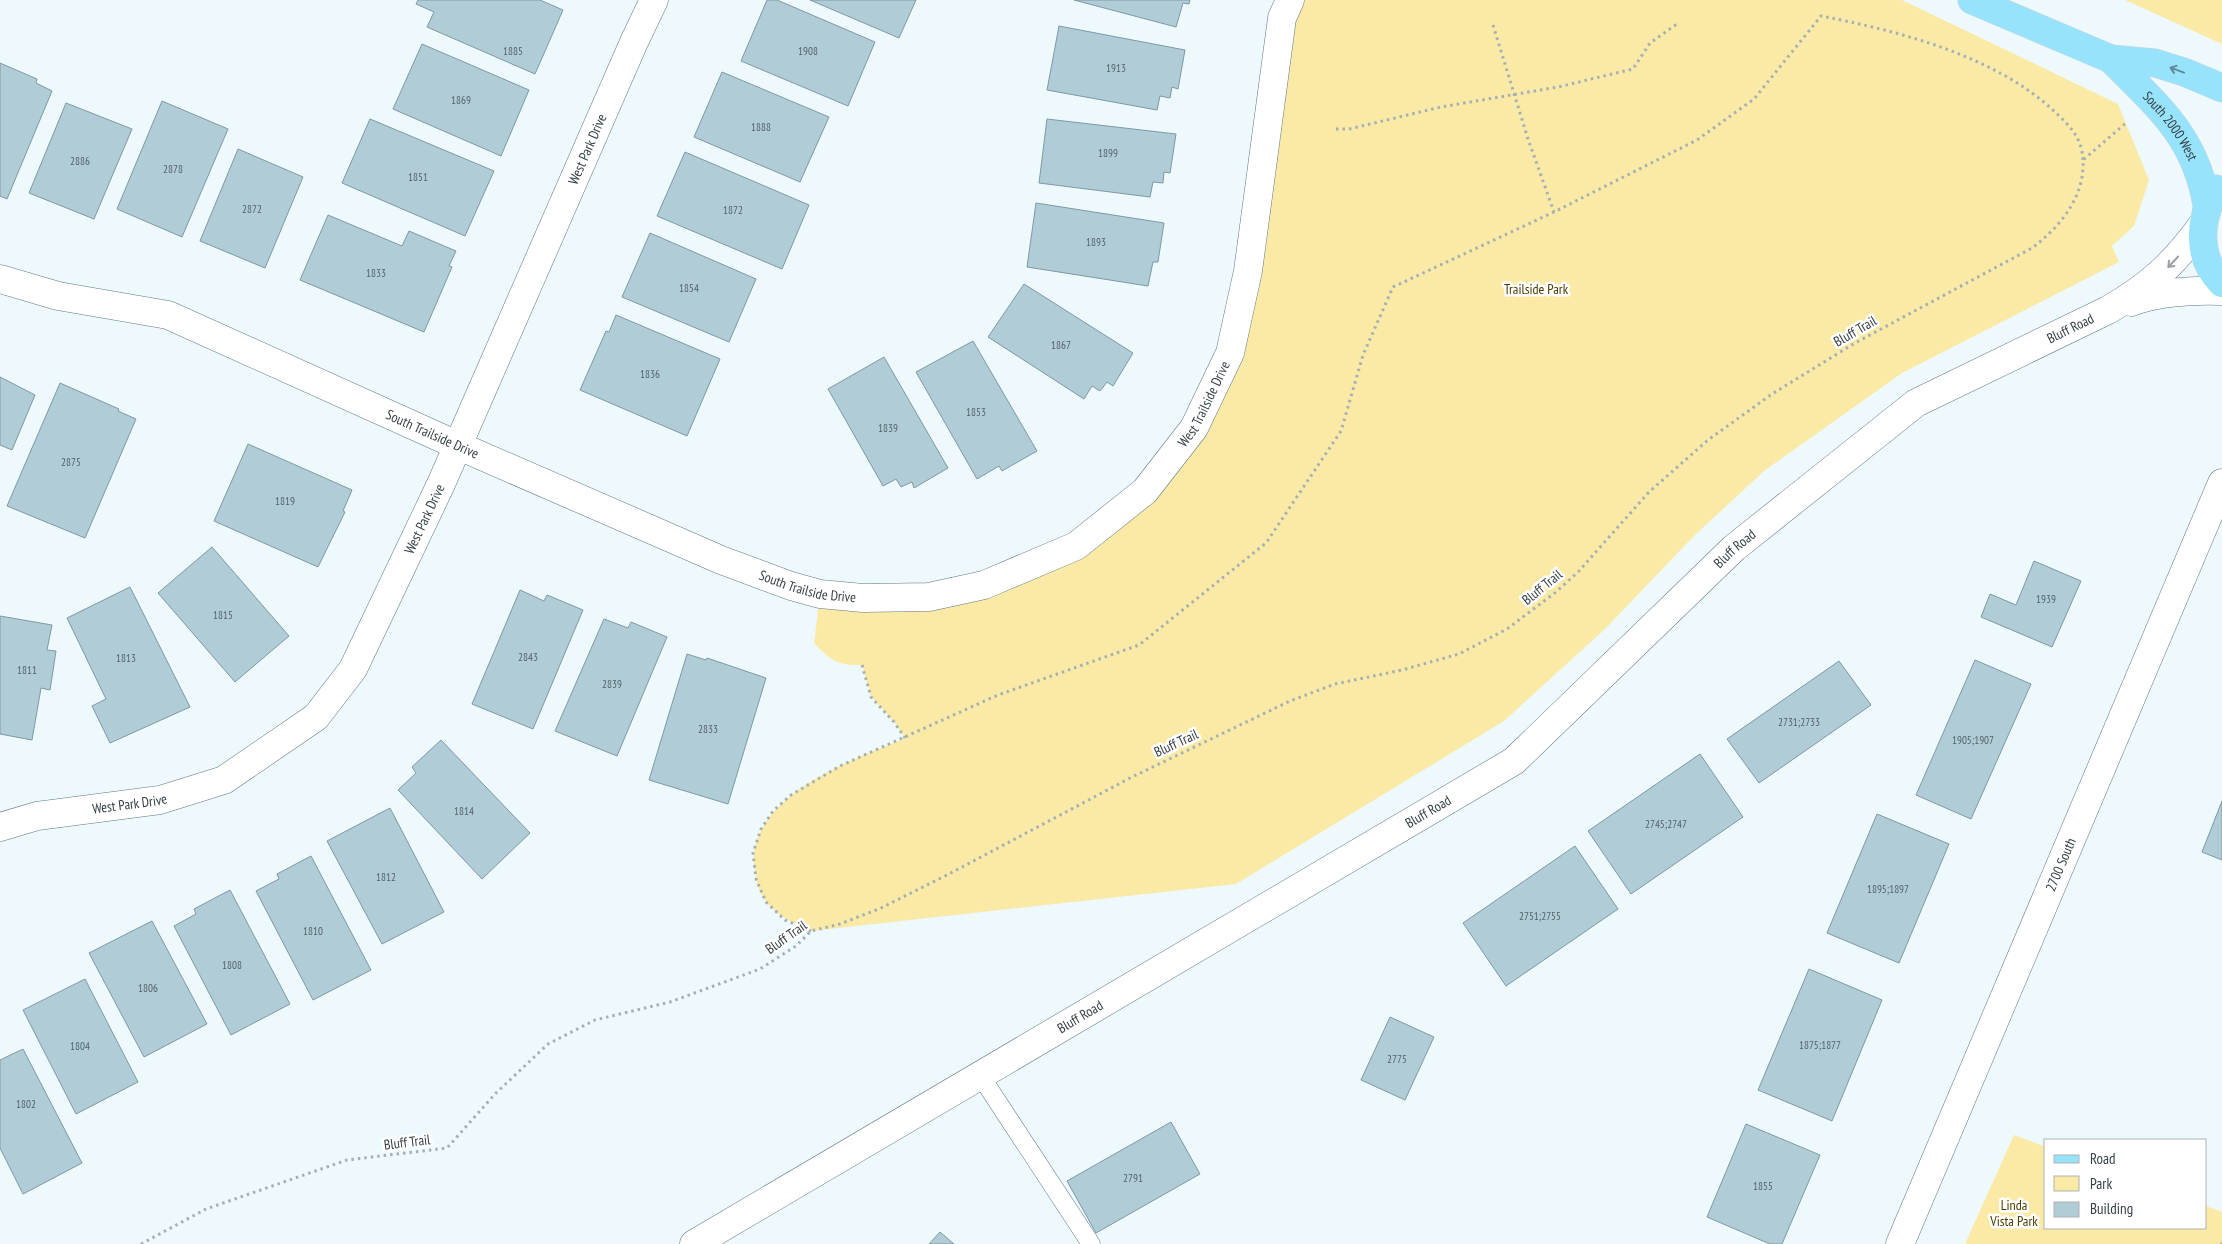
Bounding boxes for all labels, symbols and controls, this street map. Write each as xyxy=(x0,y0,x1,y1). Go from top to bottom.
house number: 1885 xyxy=(503,44,523,58)
house number: 1908 xyxy=(798,44,818,58)
house number: 1913 xyxy=(1106,61,1126,75)
one-way arrow xyxy=(2170,65,2185,74)
street label: South 2000 West xyxy=(2139,87,2202,164)
house number: 1869 xyxy=(451,93,471,107)
street label: West Park Drive xyxy=(564,111,611,187)
house number: 1888 xyxy=(751,120,771,134)
house number: 1899 xyxy=(1098,146,1118,160)
house number: 2886 xyxy=(70,154,90,168)
house number: 2878 xyxy=(163,162,183,176)
house number: 1851 xyxy=(408,170,428,184)
house number: 2872 xyxy=(242,202,262,216)
house number: 1872 xyxy=(723,203,743,217)
house number: 1893 xyxy=(1086,235,1106,249)
one-way arrow xyxy=(2167,256,2179,268)
house number: 1833 xyxy=(366,266,386,280)
park label: Trailside Park xyxy=(1504,280,1569,298)
house number: 1854 xyxy=(679,281,699,295)
street label: Bluff Road xyxy=(2044,309,2097,347)
street label: Bluff Trail xyxy=(1830,311,1880,350)
house number: 1867 xyxy=(1051,338,1071,352)
street label: West Trailside Drive xyxy=(1174,358,1234,451)
house number: 1836 xyxy=(640,367,660,381)
street label: South Trailside Drive xyxy=(383,405,482,463)
house number: 1853 xyxy=(966,405,986,419)
house number: 1839 xyxy=(878,421,898,435)
house number: 2875 xyxy=(61,455,81,469)
street label: West Park Drive xyxy=(400,481,449,557)
house number: 1819 xyxy=(275,494,295,508)
street label: Bluff Road xyxy=(1710,525,1759,572)
street label: Bluff Trail xyxy=(1518,565,1566,609)
street label: South Trailside Drive xyxy=(757,566,857,606)
house number: 1939 xyxy=(2036,592,2056,606)
house number: 1815 xyxy=(213,608,233,622)
house number: 2843 xyxy=(518,650,538,664)
house number: 1813 xyxy=(116,651,136,665)
house number: 1811 xyxy=(17,663,37,677)
house number: 2839 xyxy=(602,677,622,691)
house number: 2731;2733 xyxy=(1778,715,1820,729)
house number: 2833 xyxy=(698,722,718,736)
street label: Bluff Trail xyxy=(1151,725,1202,761)
house number: 1905;1907 xyxy=(1952,733,1994,747)
street label: West Park Drive xyxy=(91,789,170,818)
street label: Bluff Road xyxy=(1402,791,1454,832)
house number: 1814 xyxy=(454,804,474,818)
house number: 2745;2747 xyxy=(1645,817,1687,831)
street label: 2700 South xyxy=(2041,835,2080,894)
house number: 1812 xyxy=(376,870,396,884)
house number: 1895;1897 xyxy=(1867,882,1909,896)
house number: 2751;2755 xyxy=(1519,909,1561,923)
street label: Bluff Trail xyxy=(762,916,811,958)
house number: 1810 xyxy=(303,924,323,938)
house number: 1808 xyxy=(222,958,242,972)
house number: 1806 xyxy=(138,981,158,995)
street label: Bluff Road xyxy=(1054,996,1106,1037)
house number: 1875;1877 xyxy=(1799,1038,1841,1052)
house number: 1804 xyxy=(70,1039,90,1053)
house number: 2775 xyxy=(1387,1052,1407,1066)
house number: 1802 xyxy=(16,1097,36,1111)
street label: Bluff Trail xyxy=(383,1130,432,1154)
legend xyxy=(2044,1139,2207,1229)
text: Road xyxy=(2090,1149,2116,1168)
house number: 2791 xyxy=(1123,1171,1143,1185)
text: Park xyxy=(2090,1174,2112,1193)
house number: 1855 xyxy=(1753,1179,1773,1193)
park label: Linda Vista Park xyxy=(1989,1196,2038,1230)
text: Building xyxy=(2090,1199,2133,1218)

